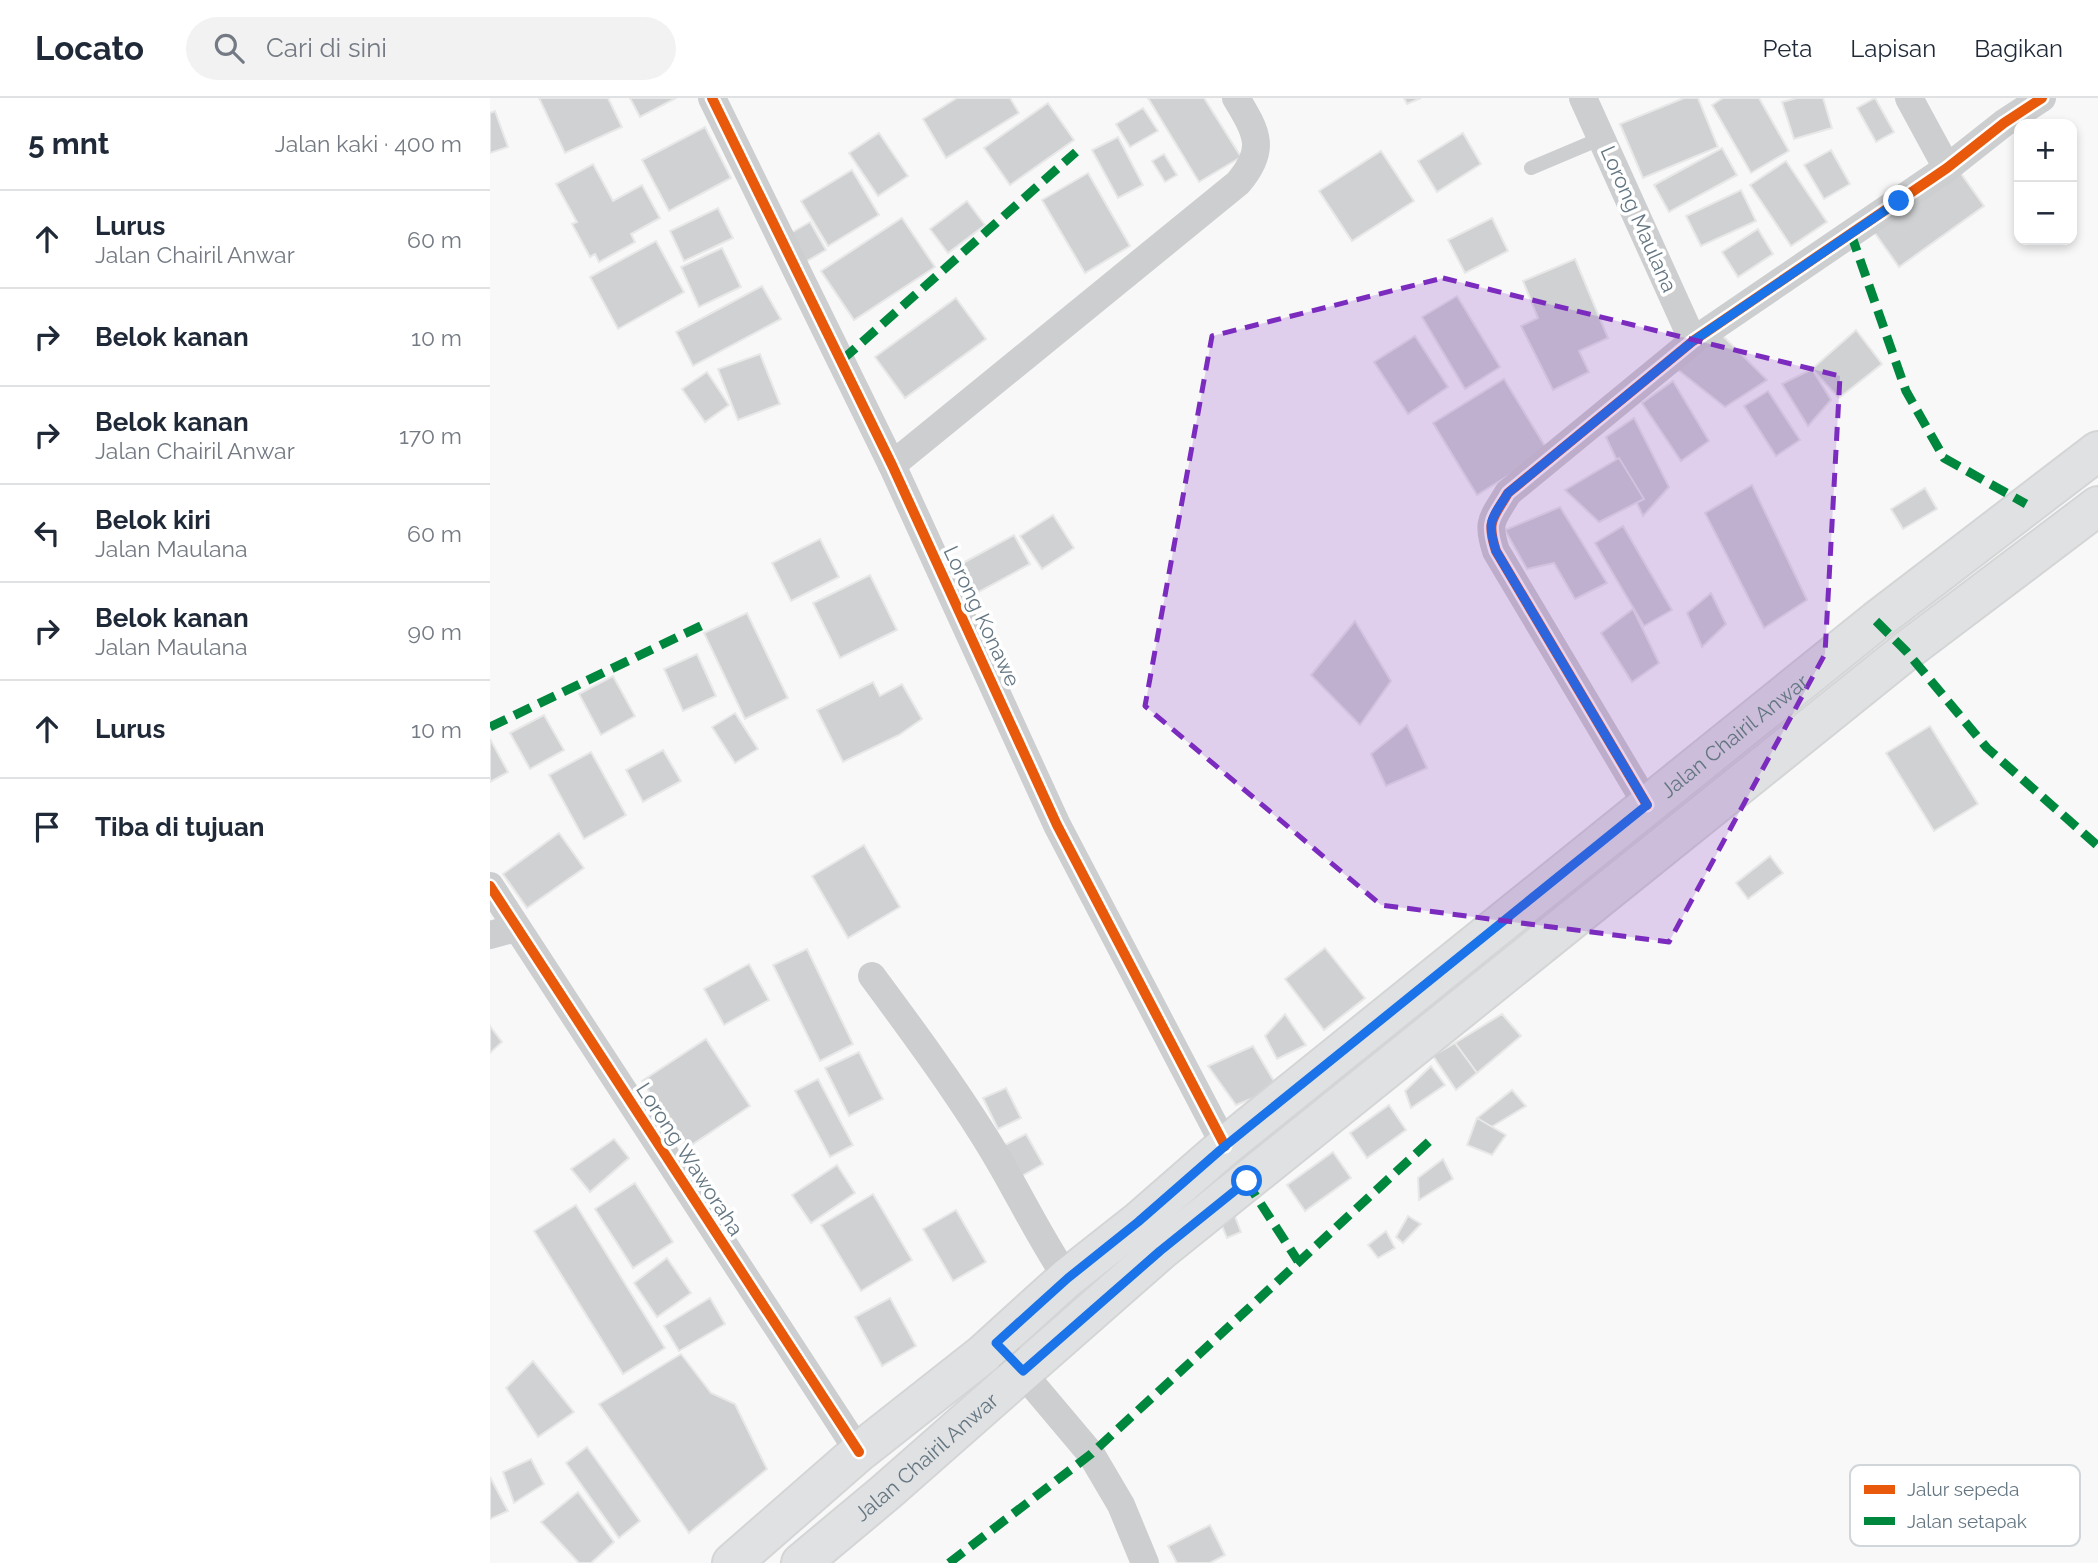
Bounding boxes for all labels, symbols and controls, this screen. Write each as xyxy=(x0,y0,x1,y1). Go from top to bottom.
search box xyxy=(186,17,676,80)
text: Locato xyxy=(35,29,144,68)
icon: search xyxy=(210,29,248,67)
text: Cari di sini xyxy=(266,33,387,63)
text: Peta xyxy=(1763,34,1812,63)
text: Lapisan xyxy=(1850,34,1936,63)
text: Bagikan xyxy=(1974,34,2063,63)
map controls xyxy=(2014,119,2077,245)
button: + xyxy=(2014,119,2077,182)
text: 5 mnt xyxy=(28,126,109,161)
text: Jalan kaki · 400 m xyxy=(275,130,462,157)
street label: Lorong Maulana xyxy=(1596,142,1682,296)
button: − xyxy=(2014,182,2077,245)
route end xyxy=(1883,185,1914,216)
text: Lurus xyxy=(95,211,165,241)
icon: ahead xyxy=(28,220,66,258)
text: 60 m xyxy=(407,226,462,253)
text: Jalan Chairil Anwar xyxy=(95,241,295,268)
icon: right xyxy=(28,318,66,356)
text: Belok kanan xyxy=(95,322,249,352)
text: 10 m xyxy=(411,324,462,351)
text: Belok kanan xyxy=(95,407,249,437)
icon: right xyxy=(28,416,66,454)
text: 170 m xyxy=(399,422,462,449)
text: Jalan Chairil Anwar xyxy=(95,437,295,464)
text: Belok kiri xyxy=(95,505,211,535)
icon: left xyxy=(28,514,66,552)
text: 60 m xyxy=(407,520,462,547)
text: Jalan Maulana xyxy=(95,535,247,562)
street label: Lorong Konawe xyxy=(938,542,1026,690)
text: Belok kanan xyxy=(95,603,249,633)
icon: right xyxy=(28,612,66,650)
text: 90 m xyxy=(407,618,462,645)
text: Jalan Maulana xyxy=(95,633,247,660)
street label: Jalan Chairil Anwar xyxy=(1655,668,1813,802)
icon: ahead xyxy=(28,710,66,748)
text: Lurus xyxy=(95,714,165,744)
text: 10 m xyxy=(411,716,462,743)
icon: arrive xyxy=(28,808,66,846)
text: Tiba di tujuan xyxy=(95,812,265,842)
street label: Lorong Waworaha xyxy=(631,1078,749,1240)
route start xyxy=(1231,1165,1262,1196)
street label: Jalan Chairil Anwar xyxy=(849,1387,1003,1526)
legend xyxy=(1850,1465,2080,1546)
text: Jalur sepeda xyxy=(1907,1478,2019,1500)
text: Jalan setapak xyxy=(1907,1510,2027,1532)

